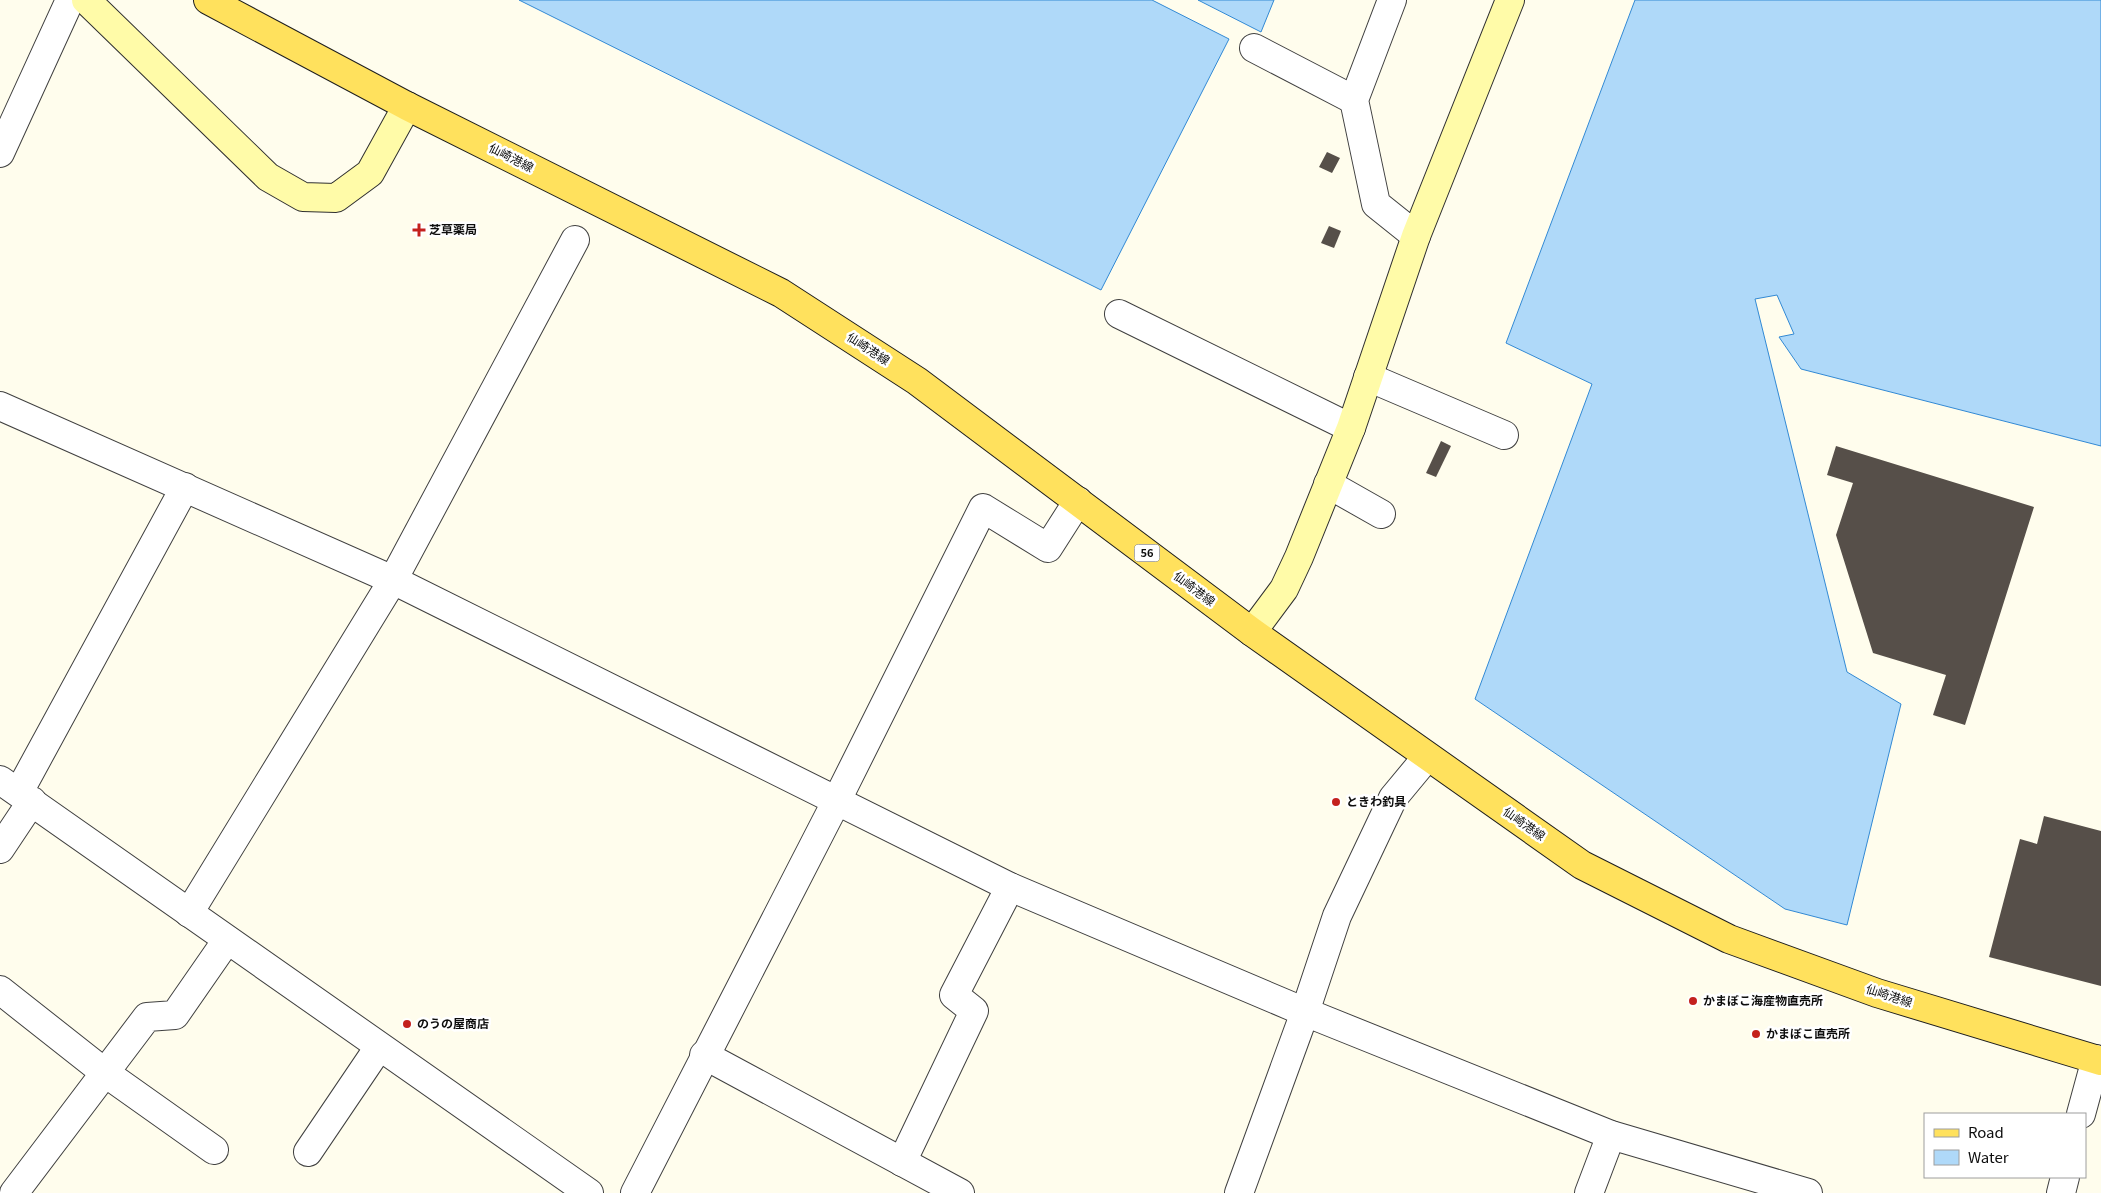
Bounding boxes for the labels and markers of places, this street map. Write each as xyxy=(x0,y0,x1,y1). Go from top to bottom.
place label: 芝草薬局 xyxy=(429,220,477,237)
marker: 芝草薬局 xyxy=(413,224,425,236)
place label: ときわ釣具 xyxy=(1346,792,1406,809)
marker: ときわ釣具 xyxy=(1330,796,1342,808)
place label: かまぼこ海産物直売所 xyxy=(1703,991,1823,1008)
marker: かまぼこ海産物直売所 xyxy=(1687,995,1699,1007)
place label: のうの屋商店 xyxy=(417,1014,489,1031)
marker: のうの屋商店 xyxy=(401,1018,413,1030)
place label: かまぼこ直売所 xyxy=(1766,1024,1850,1041)
marker: かまぼこ直売所 xyxy=(1750,1028,1762,1040)

